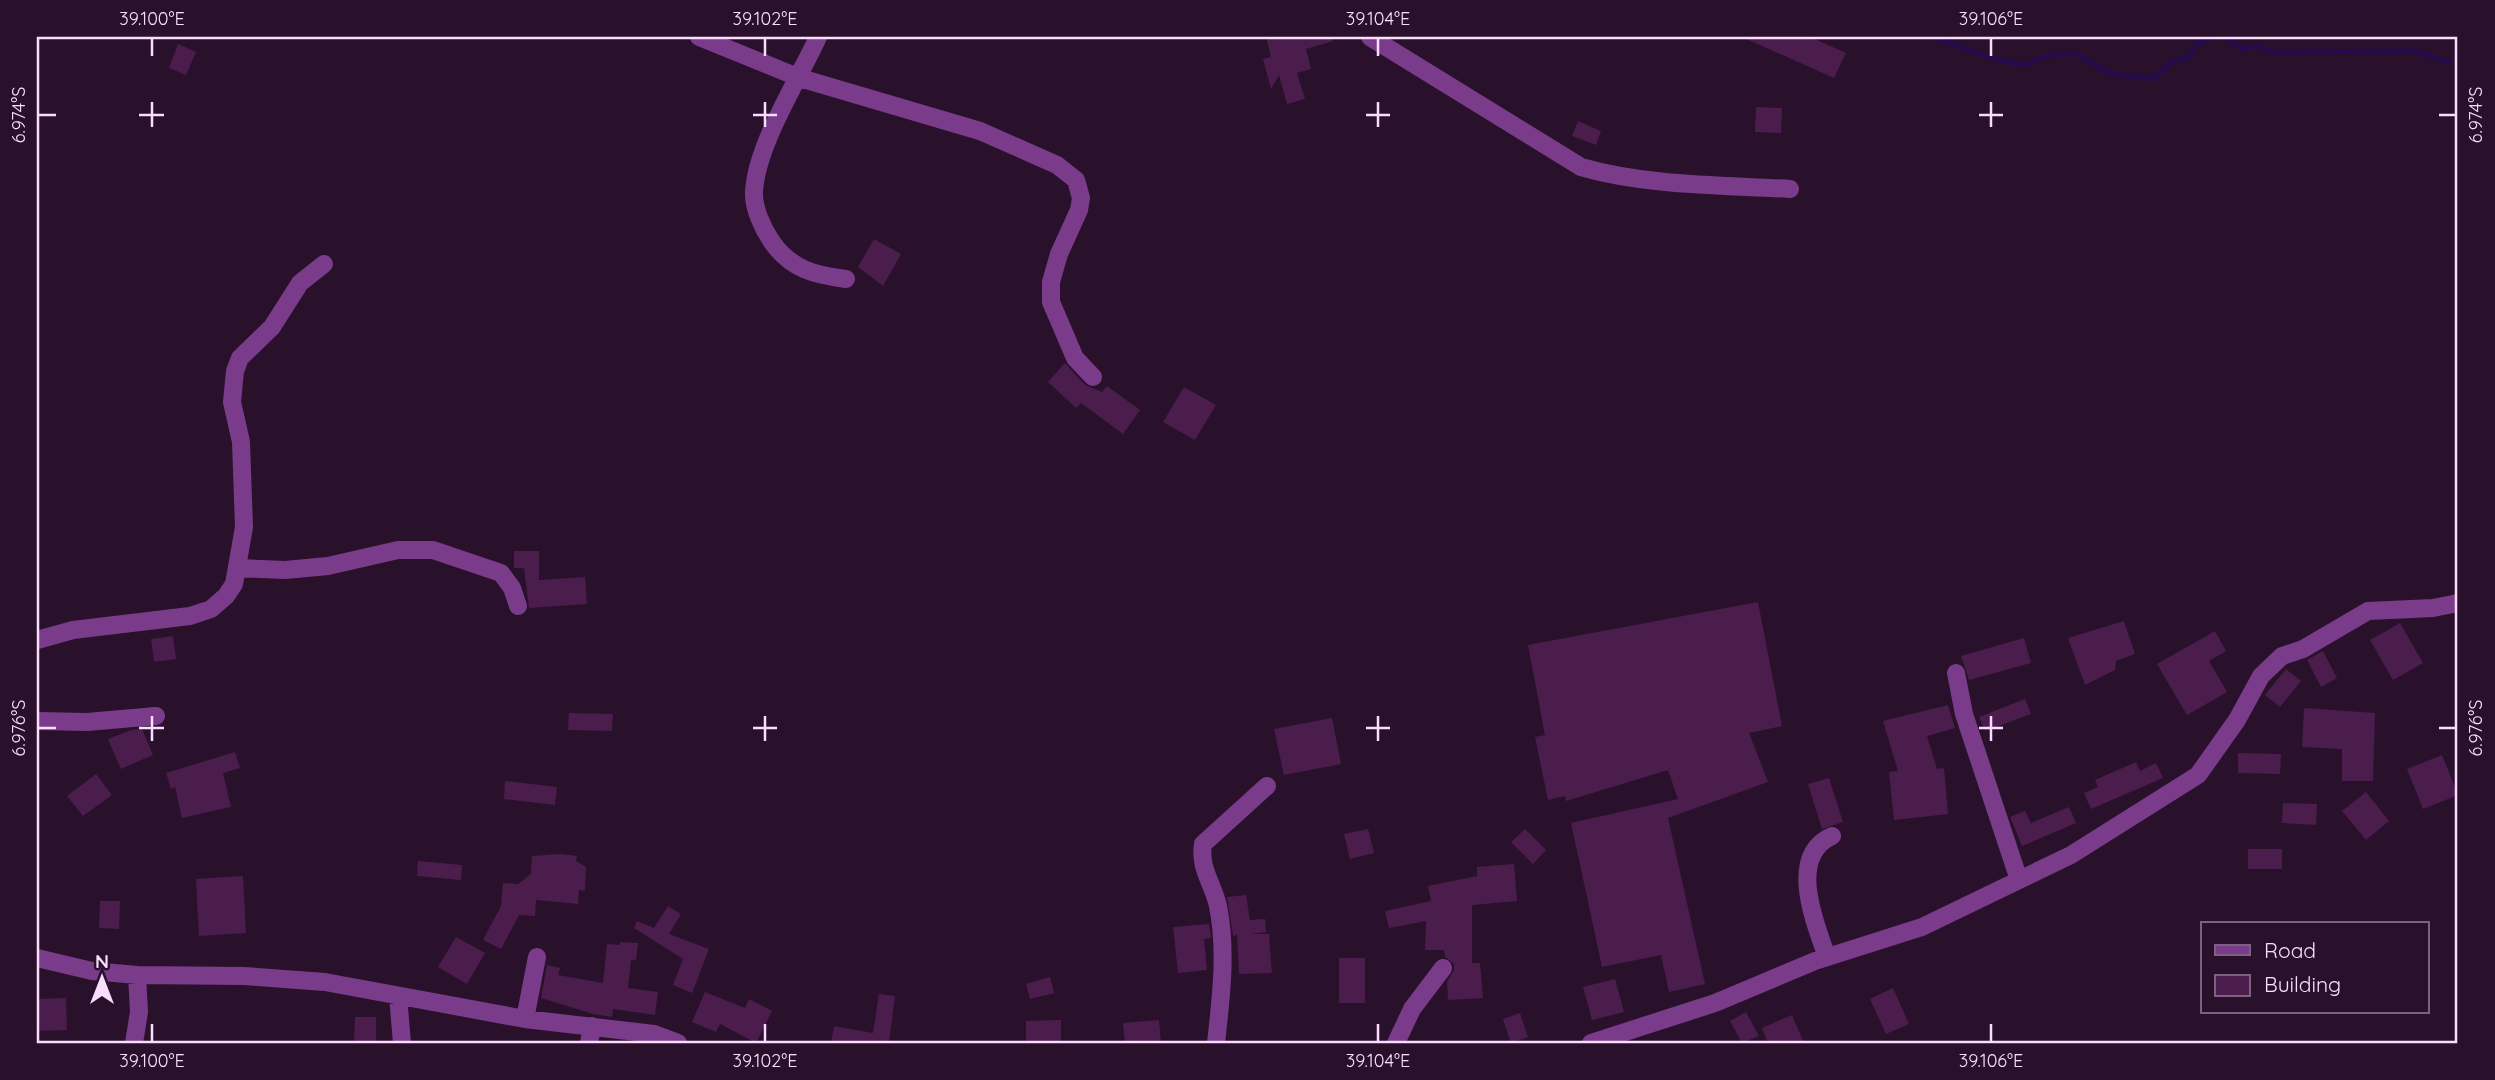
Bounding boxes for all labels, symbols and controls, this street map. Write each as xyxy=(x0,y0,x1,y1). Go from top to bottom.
text: 39.100°E xyxy=(119,7,185,30)
text: 39.102°E xyxy=(733,7,797,30)
text: 39.104°E xyxy=(1346,7,1410,30)
text: 39.106°E xyxy=(1959,7,2023,30)
text: 6.974°S xyxy=(7,87,30,143)
text: 6.974°S xyxy=(2464,87,2487,143)
text: 6.976°S xyxy=(7,700,30,756)
text: 6.976°S xyxy=(2464,700,2487,756)
legend xyxy=(2201,922,2428,1014)
text: Road xyxy=(2264,937,2316,963)
north arrow xyxy=(66,944,136,1014)
text: N xyxy=(95,949,109,973)
text: Building xyxy=(2264,971,2341,997)
text: 39.100°E xyxy=(119,1049,185,1072)
text: 39.102°E xyxy=(733,1049,797,1072)
text: 39.104°E xyxy=(1346,1049,1410,1072)
text: 39.106°E xyxy=(1959,1049,2023,1072)

